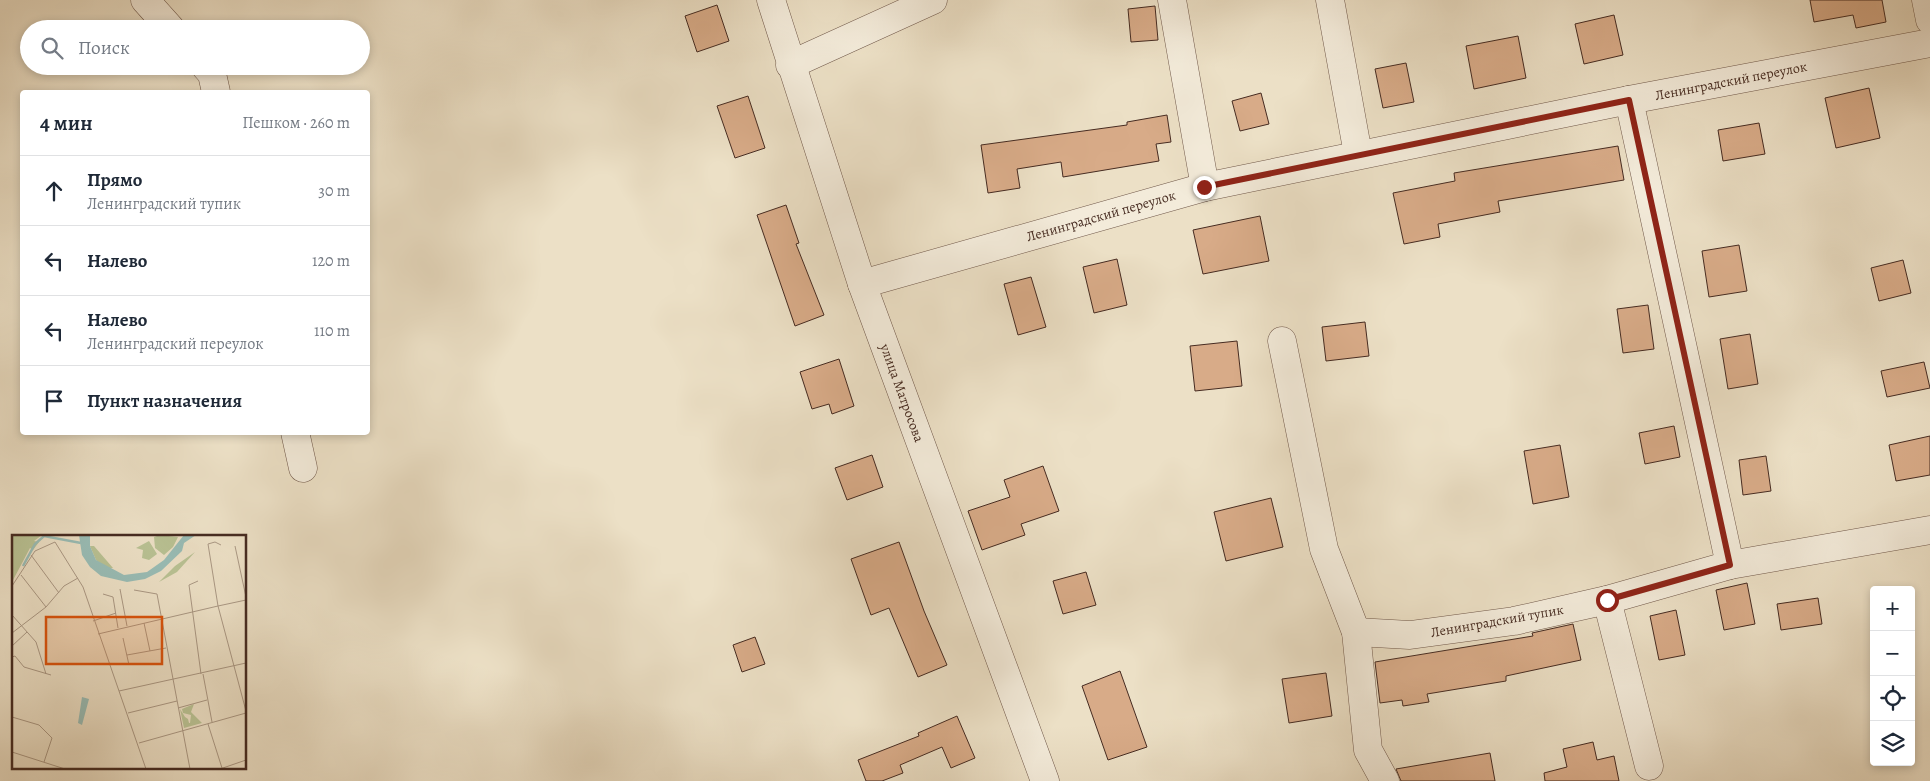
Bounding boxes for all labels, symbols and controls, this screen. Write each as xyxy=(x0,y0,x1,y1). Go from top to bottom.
search box xyxy=(20,20,370,75)
icon: search xyxy=(38,34,66,62)
text: Поиск xyxy=(78,35,130,61)
street label: Ленинградский переулок xyxy=(1653,57,1809,105)
text: 4 мин xyxy=(40,109,93,137)
text: Пешком · 260 m xyxy=(242,112,350,134)
text: Прямо xyxy=(87,167,142,193)
route end xyxy=(1193,176,1216,199)
icon: ahead xyxy=(40,177,68,205)
text: 30 m xyxy=(318,180,350,202)
street label: Ленинградский переулок xyxy=(1024,186,1178,246)
text: Ленинградский тупик xyxy=(87,193,241,215)
icon: left xyxy=(40,247,68,275)
text: Налево xyxy=(87,248,147,274)
text: 120 m xyxy=(312,250,350,272)
text: Налево xyxy=(87,307,147,333)
icon: left xyxy=(40,317,68,345)
text: 110 m xyxy=(314,320,350,342)
text: Ленинградский переулок xyxy=(87,333,264,355)
street label: улица Матросова xyxy=(875,340,929,445)
icon: arrive xyxy=(40,387,68,415)
text: Пункт назначения xyxy=(87,388,242,414)
inset map xyxy=(12,535,246,768)
map controls xyxy=(1870,586,1915,766)
button: + xyxy=(1870,586,1915,631)
route start xyxy=(1596,589,1619,612)
street label: Ленинградский тупик xyxy=(1429,600,1565,642)
button: − xyxy=(1870,631,1915,676)
button: locate xyxy=(1870,676,1915,721)
button: layers xyxy=(1870,721,1915,766)

